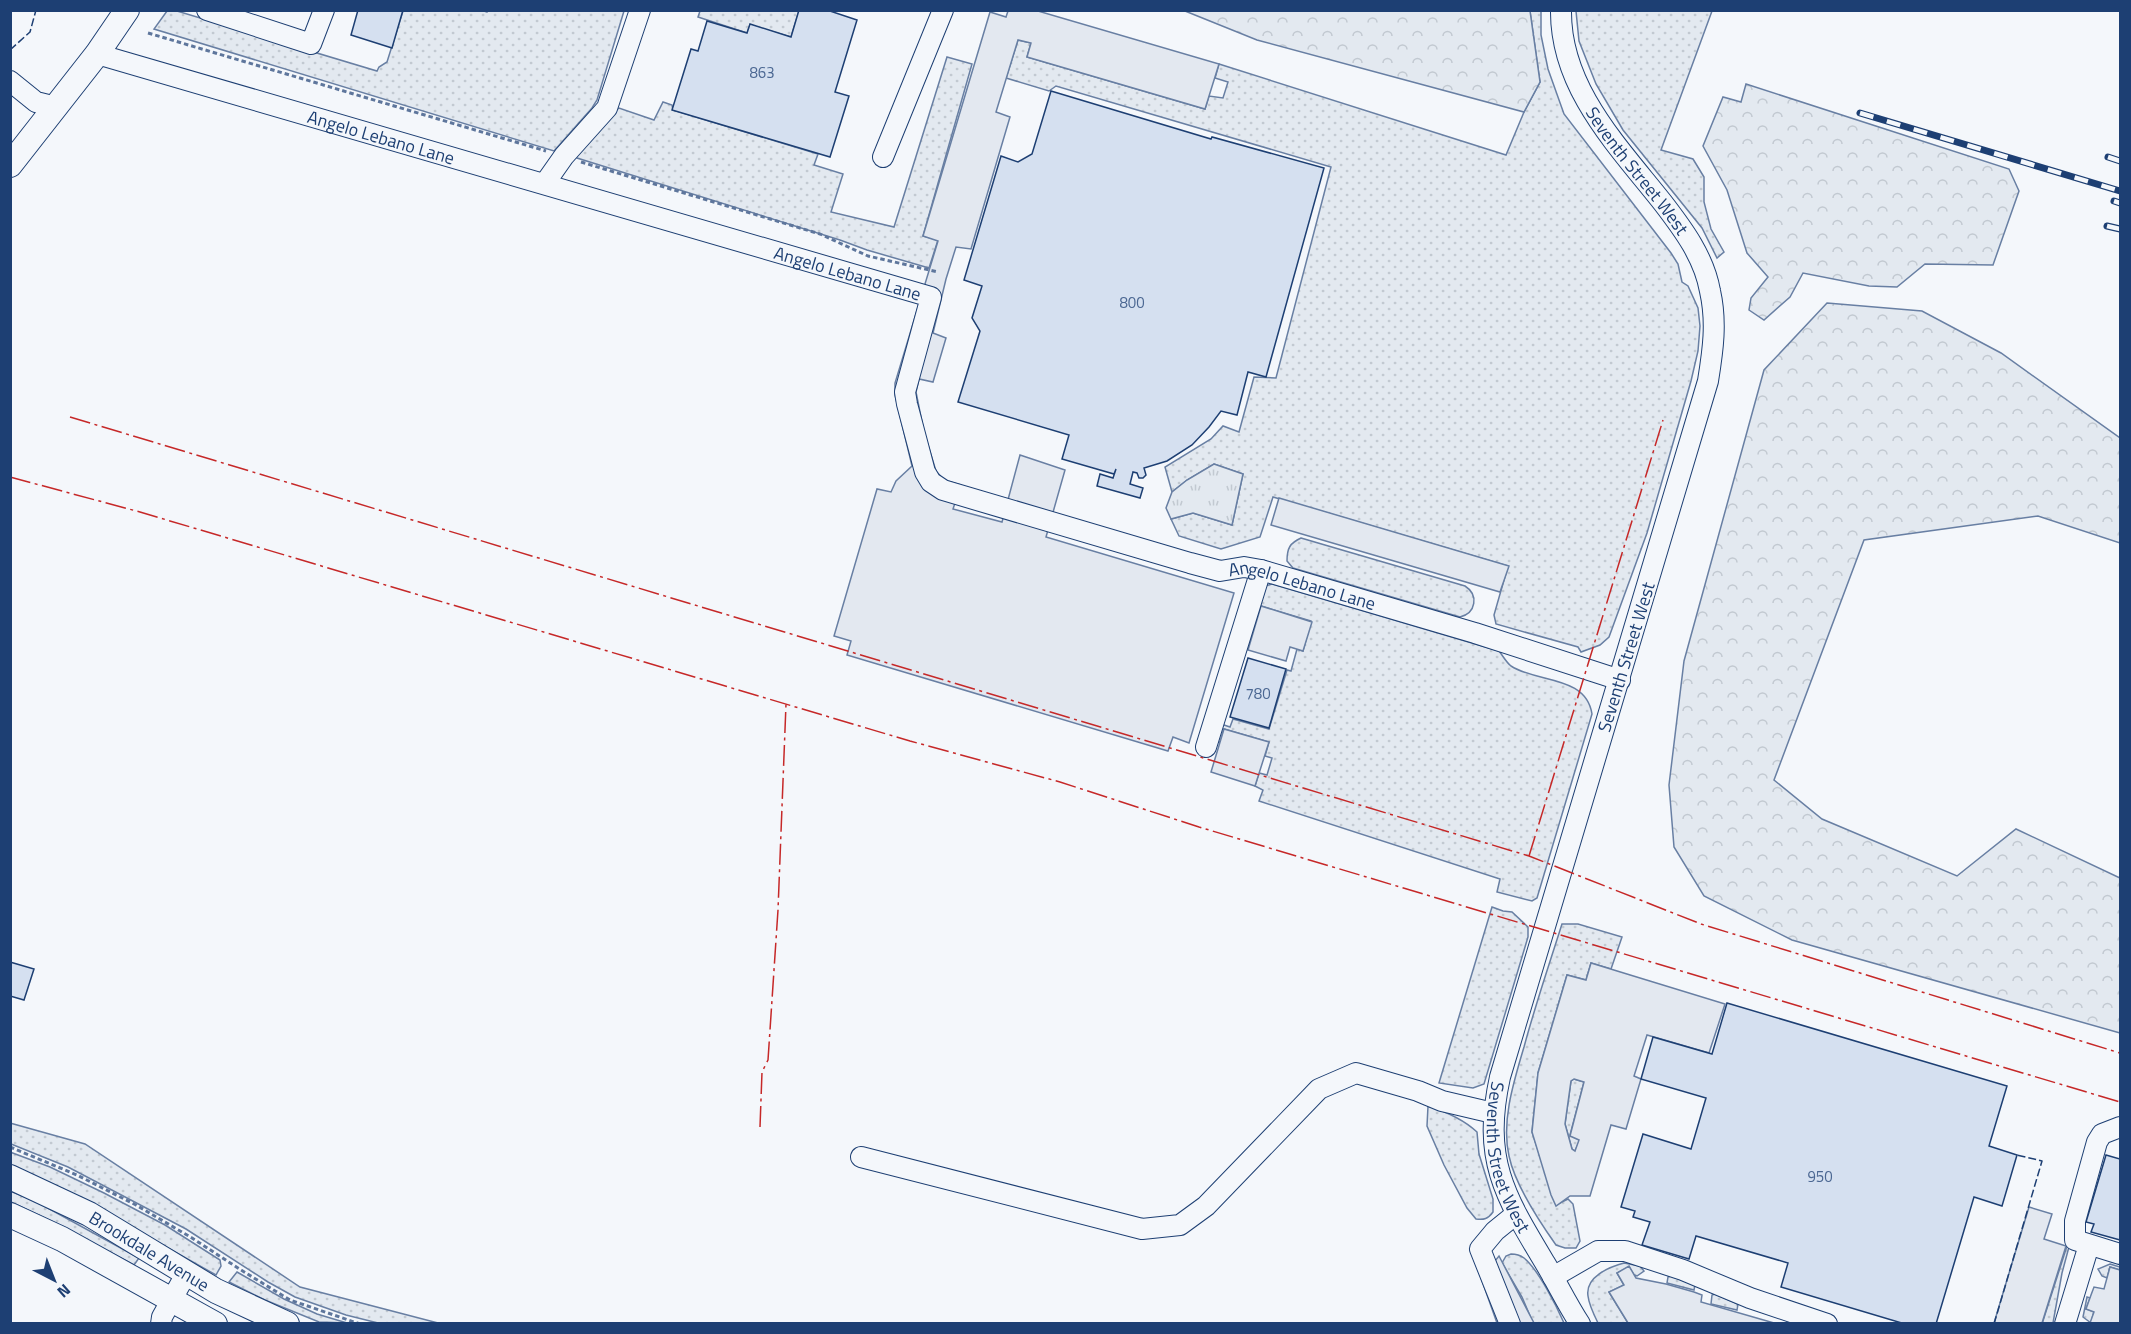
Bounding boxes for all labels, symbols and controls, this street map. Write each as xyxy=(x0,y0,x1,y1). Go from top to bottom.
house number: 863 xyxy=(749,61,775,84)
street label: Seventh Street West xyxy=(1579,101,1696,241)
street label: Angelo Lebano Lane xyxy=(304,103,458,171)
street label: Angelo Lebano Lane xyxy=(771,239,925,307)
house number: 800 xyxy=(1119,291,1145,314)
street label: Angelo Lebano Lane xyxy=(1226,553,1379,617)
street label: Seventh Street West xyxy=(1590,578,1662,735)
house number: 780 xyxy=(1245,682,1271,705)
street label: Seventh Street West xyxy=(1480,1080,1538,1238)
house number: 950 xyxy=(1807,1165,1833,1188)
street label: Brookdale Avenue xyxy=(84,1204,215,1298)
north arrow xyxy=(24,1250,84,1310)
text: N xyxy=(52,1279,76,1304)

